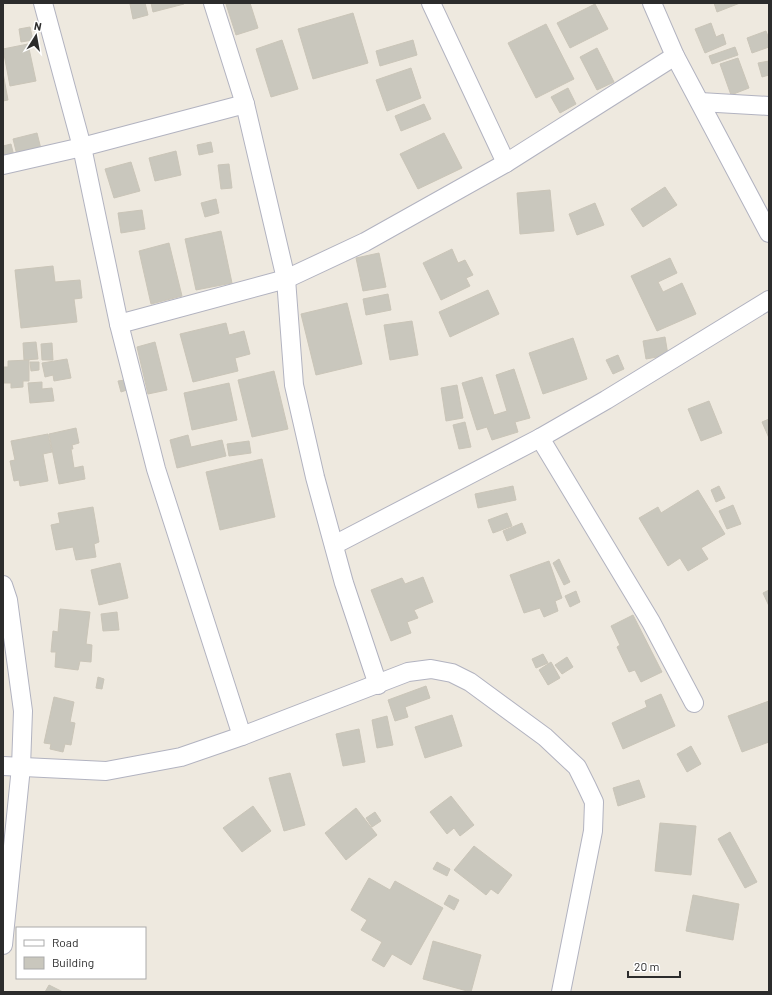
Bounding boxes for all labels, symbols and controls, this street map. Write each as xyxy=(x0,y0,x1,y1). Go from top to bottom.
north arrow xyxy=(16,16,56,56)
text: N xyxy=(33,19,43,33)
legend xyxy=(16,927,146,979)
text: Road xyxy=(52,935,79,949)
scale bar xyxy=(628,953,680,979)
text: Building xyxy=(52,955,94,969)
text: 20 m xyxy=(634,959,660,973)

